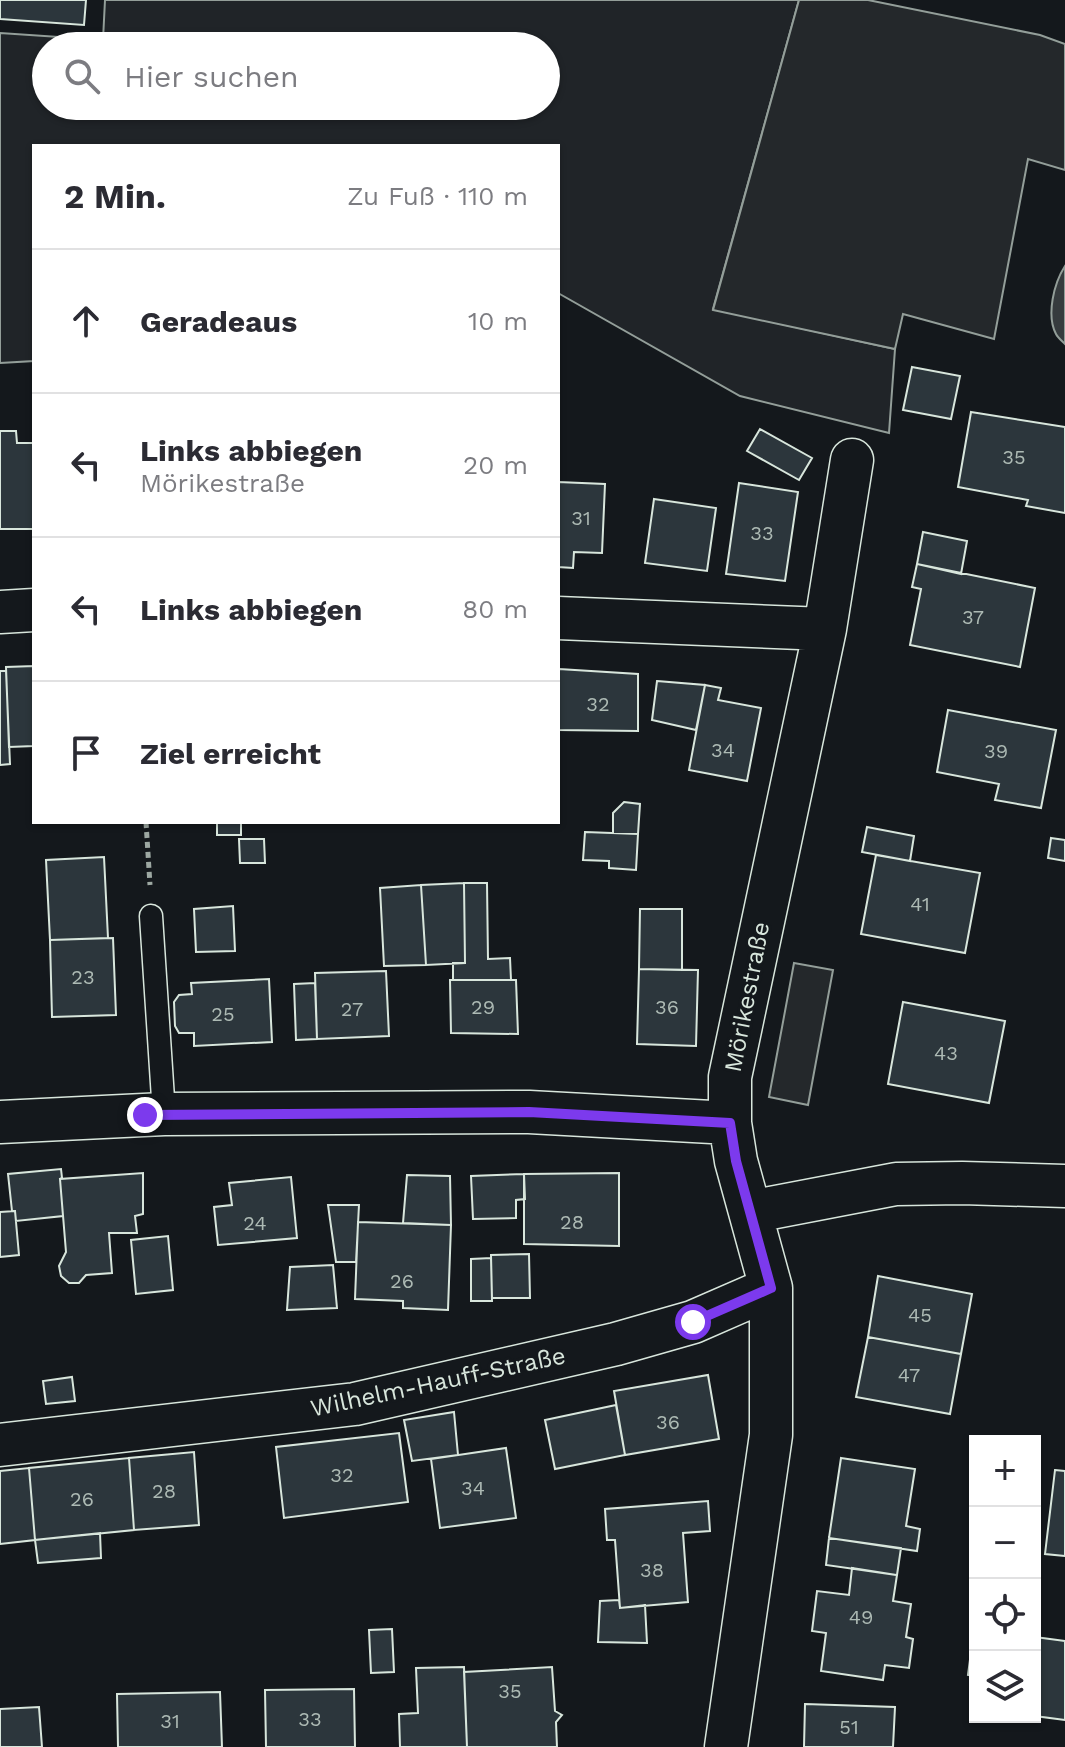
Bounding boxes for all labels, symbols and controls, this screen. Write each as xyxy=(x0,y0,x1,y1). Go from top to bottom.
search box xyxy=(32,32,560,120)
icon: search xyxy=(60,54,104,98)
text: Hier suchen xyxy=(124,59,299,94)
text: 2 Min. xyxy=(64,176,166,216)
text: Zu Fuß · 110 m xyxy=(347,181,528,211)
icon: ahead xyxy=(64,299,108,343)
text: Geradeaus xyxy=(140,304,297,339)
text: 10 m xyxy=(468,306,528,336)
text: Links abbiegen xyxy=(140,433,362,468)
icon: left xyxy=(64,443,108,487)
house number: 35 xyxy=(1002,445,1026,469)
text: 20 m xyxy=(463,450,528,480)
text: Mörikestraße xyxy=(140,468,305,498)
house number: 31 xyxy=(571,506,591,530)
house number: 33 xyxy=(750,521,774,545)
icon: left xyxy=(64,587,108,631)
text: Links abbiegen xyxy=(140,592,362,627)
text: 80 m xyxy=(462,594,528,624)
house number: 37 xyxy=(962,605,984,629)
house number: 32 xyxy=(586,692,610,716)
icon: arrive xyxy=(64,731,108,775)
text: Ziel erreicht xyxy=(140,736,321,771)
house number: 34 xyxy=(711,738,735,762)
house number: 39 xyxy=(984,739,1008,763)
house number: 41 xyxy=(910,892,930,916)
street label: Mörikestraße xyxy=(719,920,775,1074)
house number: 23 xyxy=(71,965,95,989)
house number: 29 xyxy=(471,995,495,1019)
house number: 36 xyxy=(655,995,679,1019)
house number: 27 xyxy=(341,997,363,1021)
house number: 25 xyxy=(211,1002,235,1026)
house number: 43 xyxy=(934,1041,958,1065)
route end xyxy=(127,1097,163,1133)
house number: 28 xyxy=(560,1210,584,1234)
house number: 24 xyxy=(243,1211,267,1235)
house number: 26 xyxy=(390,1269,414,1293)
house number: 45 xyxy=(908,1303,932,1327)
route start xyxy=(675,1304,711,1340)
street label: Wilhelm-Hauff-Straße xyxy=(308,1341,568,1423)
house number: 47 xyxy=(898,1363,920,1387)
house number: 36 xyxy=(656,1410,680,1434)
map controls xyxy=(969,1435,1041,1723)
button: + xyxy=(969,1435,1041,1507)
house number: 32 xyxy=(330,1463,354,1487)
house number: 34 xyxy=(461,1476,485,1500)
house number: 28 xyxy=(152,1479,176,1503)
house number: 26 xyxy=(70,1487,94,1511)
button: − xyxy=(969,1507,1041,1579)
house number: 38 xyxy=(640,1558,664,1582)
button: locate xyxy=(969,1579,1041,1651)
house number: 49 xyxy=(849,1605,873,1629)
button: layers xyxy=(969,1651,1041,1723)
house number: 35 xyxy=(498,1679,522,1703)
house number: 33 xyxy=(298,1707,322,1731)
house number: 31 xyxy=(160,1709,180,1733)
house number: 51 xyxy=(839,1715,859,1739)

